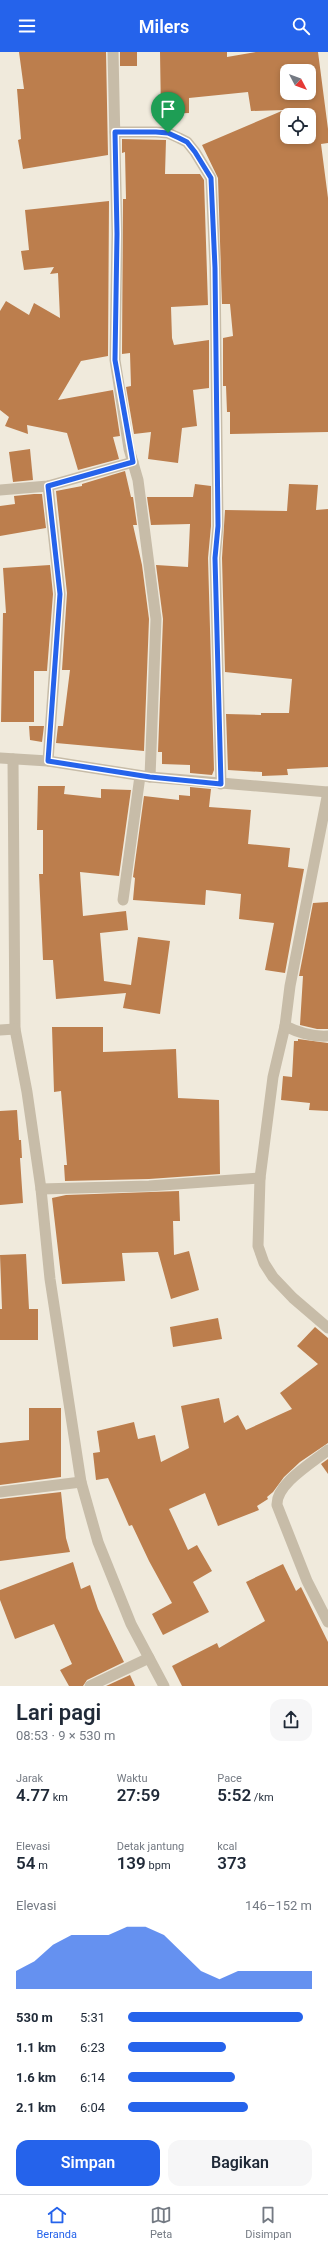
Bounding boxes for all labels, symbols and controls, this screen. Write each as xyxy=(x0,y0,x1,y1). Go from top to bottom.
icon: menu xyxy=(16,15,38,37)
icon: search xyxy=(290,15,312,37)
text: Milers xyxy=(139,16,189,37)
north arrow xyxy=(280,64,316,100)
map controls xyxy=(280,64,316,144)
pin xyxy=(151,92,185,133)
icon: arrive xyxy=(157,98,179,120)
button: locate xyxy=(280,108,316,144)
button: share xyxy=(270,1699,312,1741)
text: Lari pagi xyxy=(16,1700,101,1725)
text: 08:53 · 9 × 530 m xyxy=(16,1728,115,1743)
text: Jarak xyxy=(16,1772,43,1785)
text: Waktu xyxy=(117,1772,147,1785)
text: Pace xyxy=(217,1772,242,1785)
text: 4.77 xyxy=(16,1785,50,1805)
text: 27:59 xyxy=(117,1785,160,1805)
text: 5:52 xyxy=(217,1785,251,1805)
text: km xyxy=(50,1791,68,1804)
text: /km xyxy=(251,1791,274,1804)
text: Elevasi xyxy=(16,1840,50,1853)
text: Detak jantung xyxy=(117,1840,184,1853)
text: kcal xyxy=(217,1840,237,1853)
text: 54 xyxy=(16,1853,35,1873)
text: 139 xyxy=(117,1853,146,1873)
text: 373 xyxy=(217,1853,246,1873)
text: m xyxy=(35,1859,48,1872)
text: bpm xyxy=(146,1859,171,1872)
text: Elevasi xyxy=(16,1898,57,1913)
text: 146–152 m xyxy=(245,1898,312,1913)
text: 530 m xyxy=(16,2010,53,2025)
text: 5:31 xyxy=(80,2010,105,2025)
text: 1.1 km xyxy=(16,2040,56,2055)
text: 6:23 xyxy=(80,2040,105,2055)
text: 1.6 km xyxy=(16,2070,56,2085)
text: 6:14 xyxy=(80,2070,105,2085)
text: 2.1 km xyxy=(16,2100,56,2115)
text: 6:04 xyxy=(80,2100,105,2115)
button: Simpan xyxy=(16,2140,160,2186)
button: Bagikan xyxy=(168,2140,312,2186)
tab: Beranda xyxy=(37,2204,77,2241)
tab: Peta xyxy=(150,2204,172,2241)
tab: Disimpan xyxy=(245,2204,291,2241)

